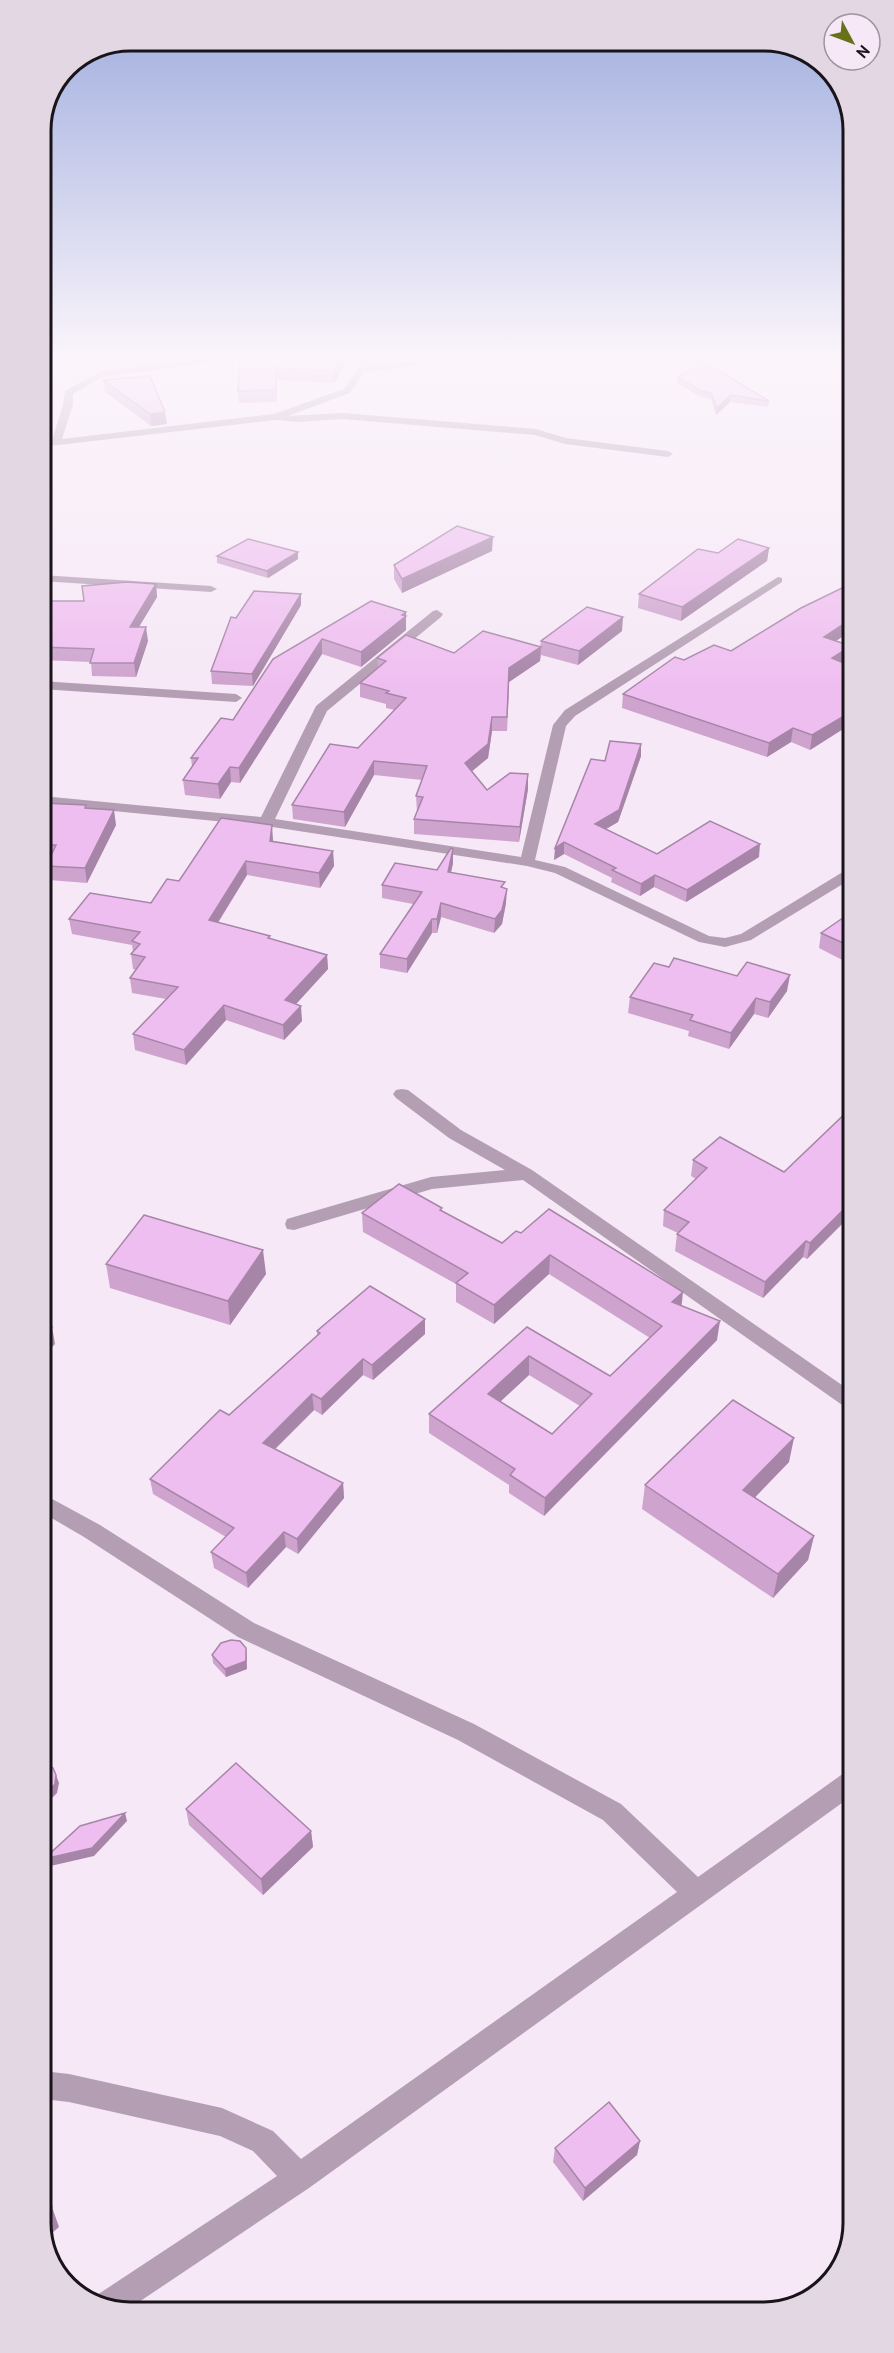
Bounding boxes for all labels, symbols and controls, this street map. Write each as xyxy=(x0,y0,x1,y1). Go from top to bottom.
north arrow xyxy=(822,12,882,72)
text: N xyxy=(852,41,874,62)

